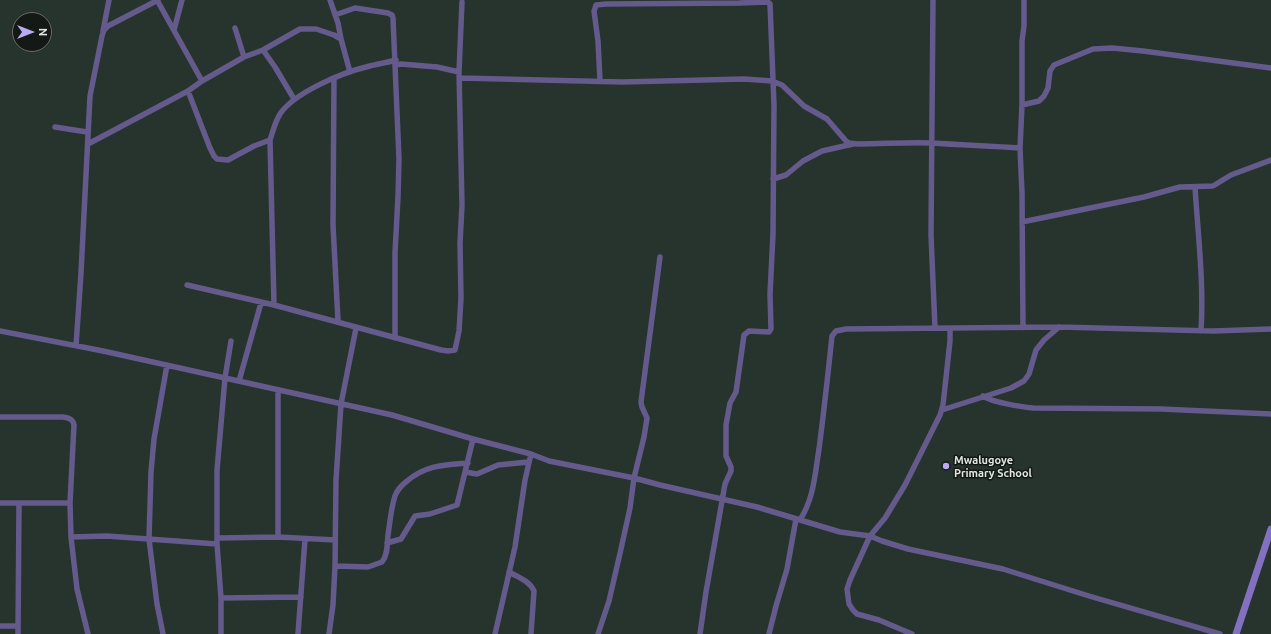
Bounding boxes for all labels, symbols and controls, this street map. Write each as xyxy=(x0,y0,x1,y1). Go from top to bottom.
north arrow xyxy=(12,12,52,52)
text: N xyxy=(37,28,49,36)
place label: Mwalugoye Primary School xyxy=(954,453,1032,479)
marker: Mwalugoye Primary School xyxy=(941,461,951,471)

